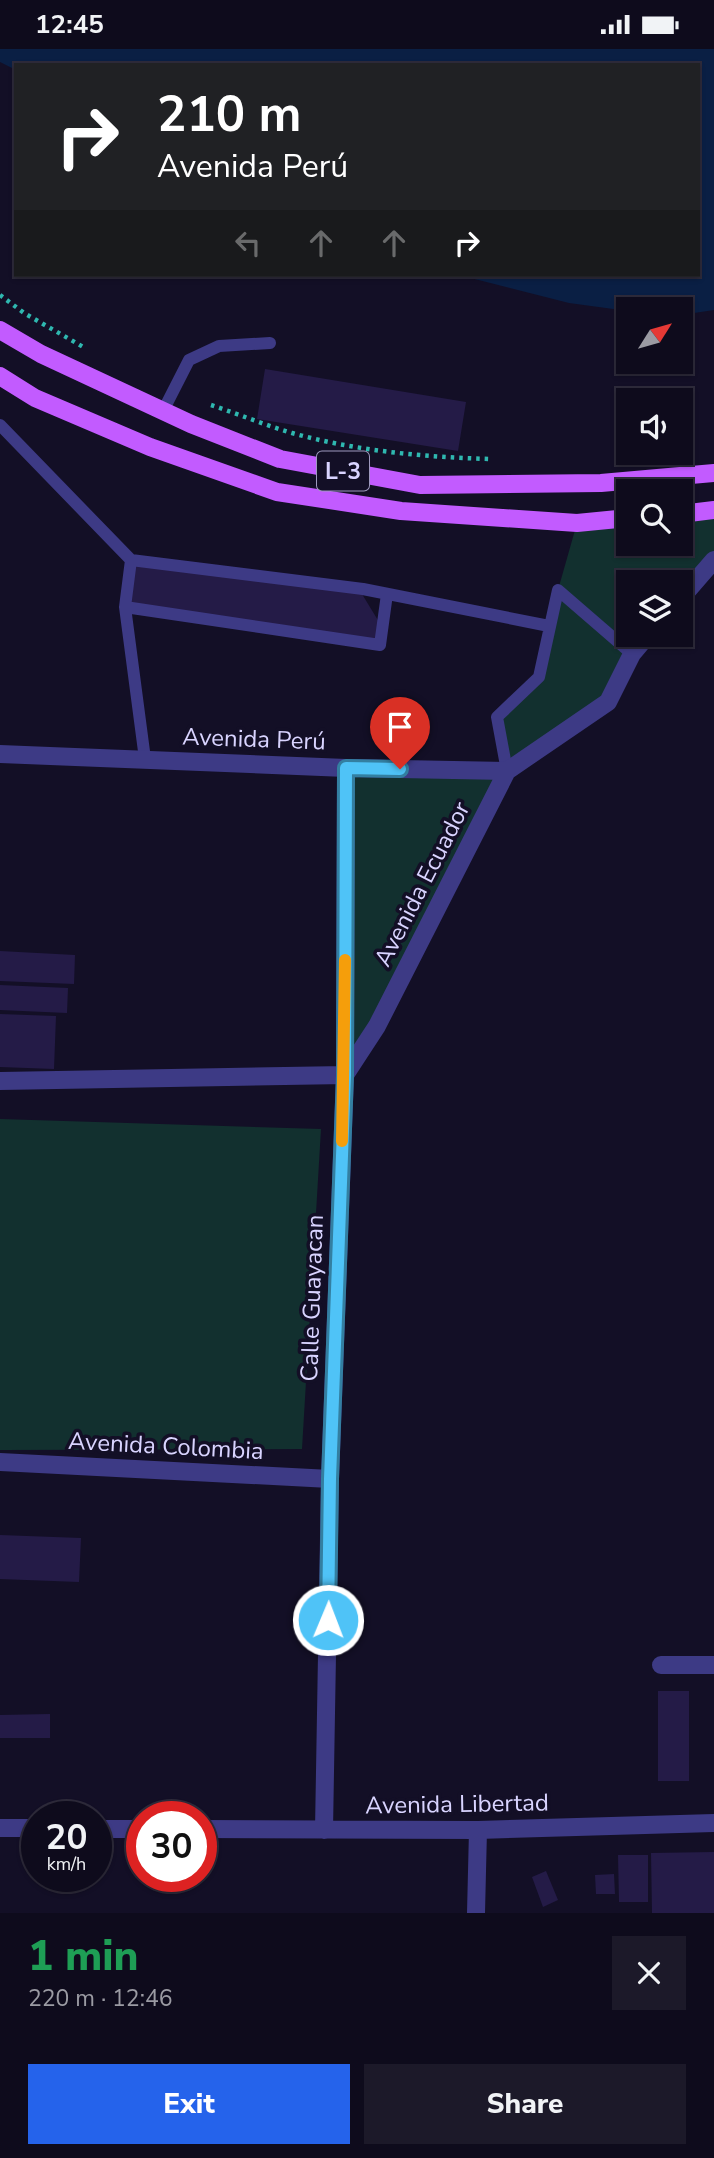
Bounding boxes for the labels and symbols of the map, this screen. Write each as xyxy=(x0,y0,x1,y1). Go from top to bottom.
north arrow xyxy=(616,297,693,375)
road number: L-3 xyxy=(317,451,369,491)
pin xyxy=(370,697,430,769)
street label: Avenida Perú xyxy=(182,721,326,757)
street label: Avenida Ecuador xyxy=(367,796,478,972)
street label: Calle Guayacan xyxy=(293,1214,331,1382)
street label: Avenida Colombia xyxy=(67,1425,265,1467)
position arrow xyxy=(291,1583,365,1657)
street label: Avenida Libertad xyxy=(365,1786,549,1822)
speed limit sign: 30 xyxy=(126,1801,217,1892)

